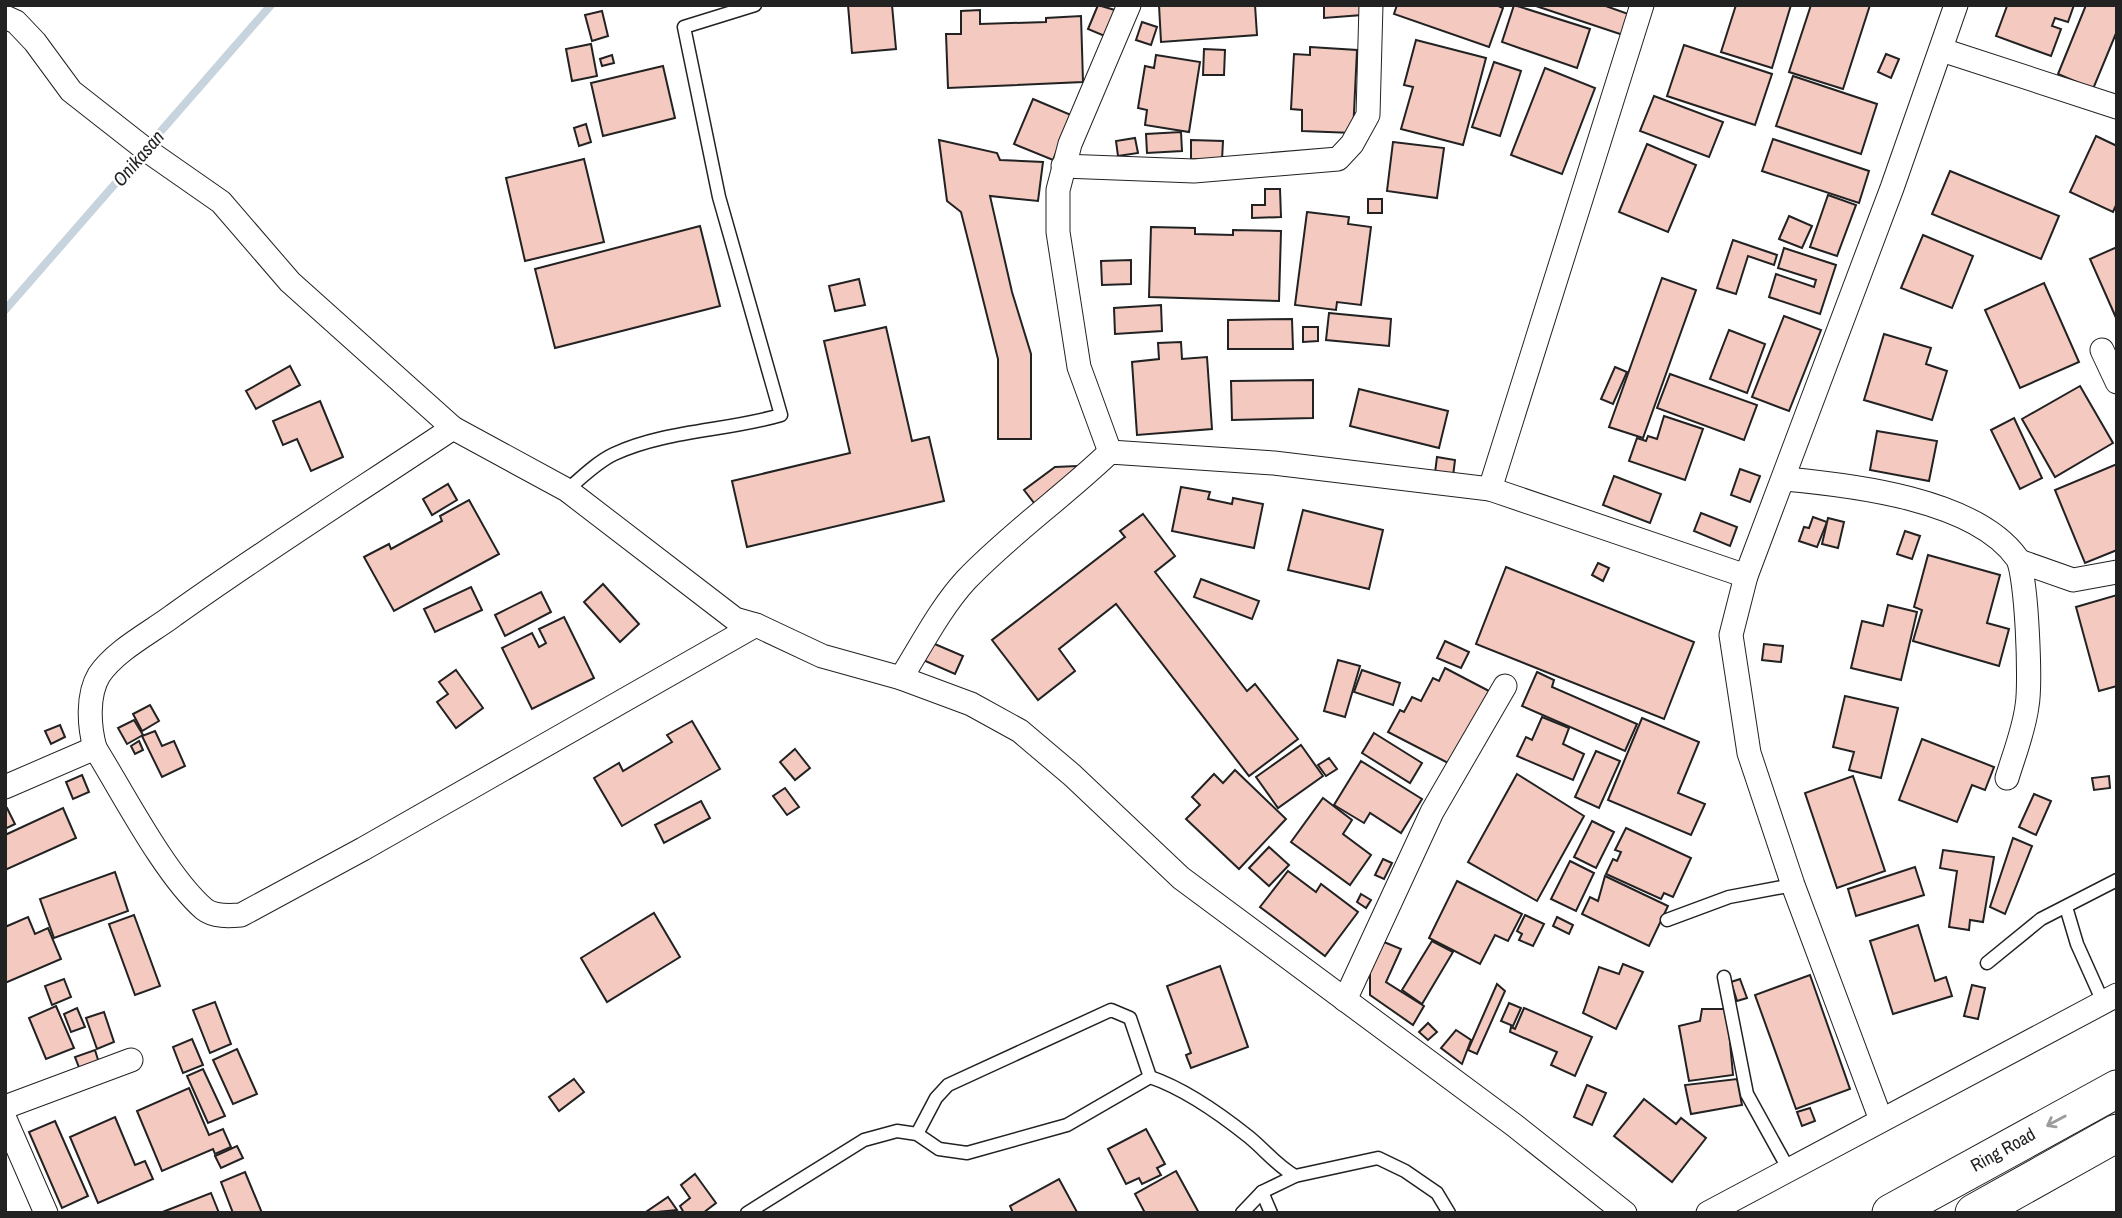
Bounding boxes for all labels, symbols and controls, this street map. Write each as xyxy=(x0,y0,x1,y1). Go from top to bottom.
water label: Onikasan xyxy=(106,124,170,192)
one-way arrow xyxy=(2047,1114,2067,1128)
street label: Ring Road xyxy=(1966,1122,2040,1178)

